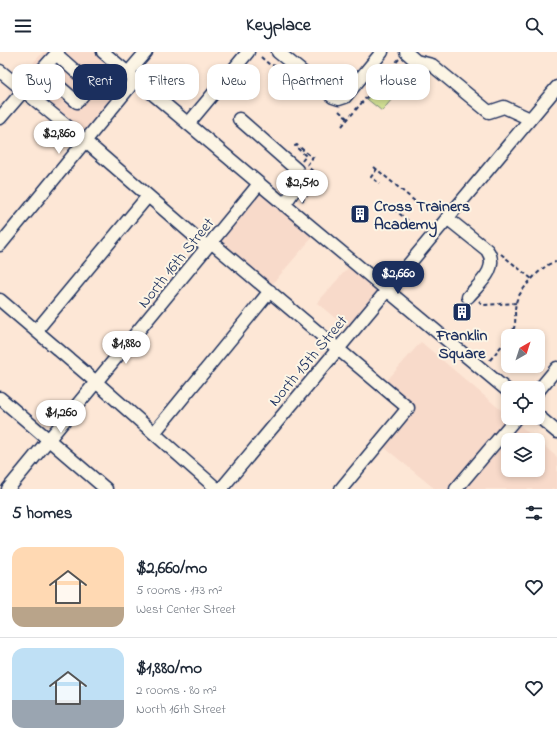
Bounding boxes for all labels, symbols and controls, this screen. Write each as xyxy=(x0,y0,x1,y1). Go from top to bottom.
text: Keyplace xyxy=(246,13,311,39)
icon: menu xyxy=(12,15,34,37)
icon: search xyxy=(523,15,545,37)
chip: Buy xyxy=(12,64,65,100)
chip: Rent xyxy=(73,64,127,100)
chip: Filters xyxy=(135,64,199,100)
chip: New xyxy=(207,64,260,100)
chip: Apartment xyxy=(268,64,358,100)
chip: House xyxy=(366,64,430,100)
pin: $2,860 xyxy=(26,121,92,155)
text: $2,860 xyxy=(43,124,75,143)
pin: $2,510 xyxy=(269,170,335,204)
text: $2,510 xyxy=(285,173,319,192)
place label: Cross Trainers Academy xyxy=(374,195,470,238)
building icon: Cross Trainers Academy xyxy=(349,203,371,225)
street label: North 16th Street xyxy=(132,212,221,314)
pin: $2,660 xyxy=(365,261,431,295)
text: $2,660 xyxy=(381,264,415,283)
building icon: Franklin Square xyxy=(451,301,473,323)
street label: North 15th Street xyxy=(263,310,354,412)
place label: Franklin Square xyxy=(435,324,488,366)
north arrow xyxy=(501,329,545,373)
map controls xyxy=(501,329,545,477)
pin: $1,880 xyxy=(93,331,159,365)
text: $1,880 xyxy=(111,334,141,353)
button: locate xyxy=(501,381,545,425)
pin: $1,260 xyxy=(28,400,94,434)
text: $1,260 xyxy=(45,403,77,422)
button: layers xyxy=(501,433,545,477)
text: 5 homes xyxy=(12,501,72,526)
icon: filters xyxy=(523,502,545,524)
text: $2,660/mo xyxy=(136,556,207,581)
icon: home xyxy=(44,563,92,611)
icon: heart xyxy=(523,576,545,598)
text: 5 rooms · 173 m² xyxy=(136,581,222,600)
text: West Center Street xyxy=(136,600,236,619)
text: $1,880/mo xyxy=(136,656,202,681)
icon: home xyxy=(44,664,92,712)
icon: heart xyxy=(523,677,545,699)
text: 2 rooms · 80 m² xyxy=(136,681,217,700)
text: North 16th Street xyxy=(136,700,226,719)

